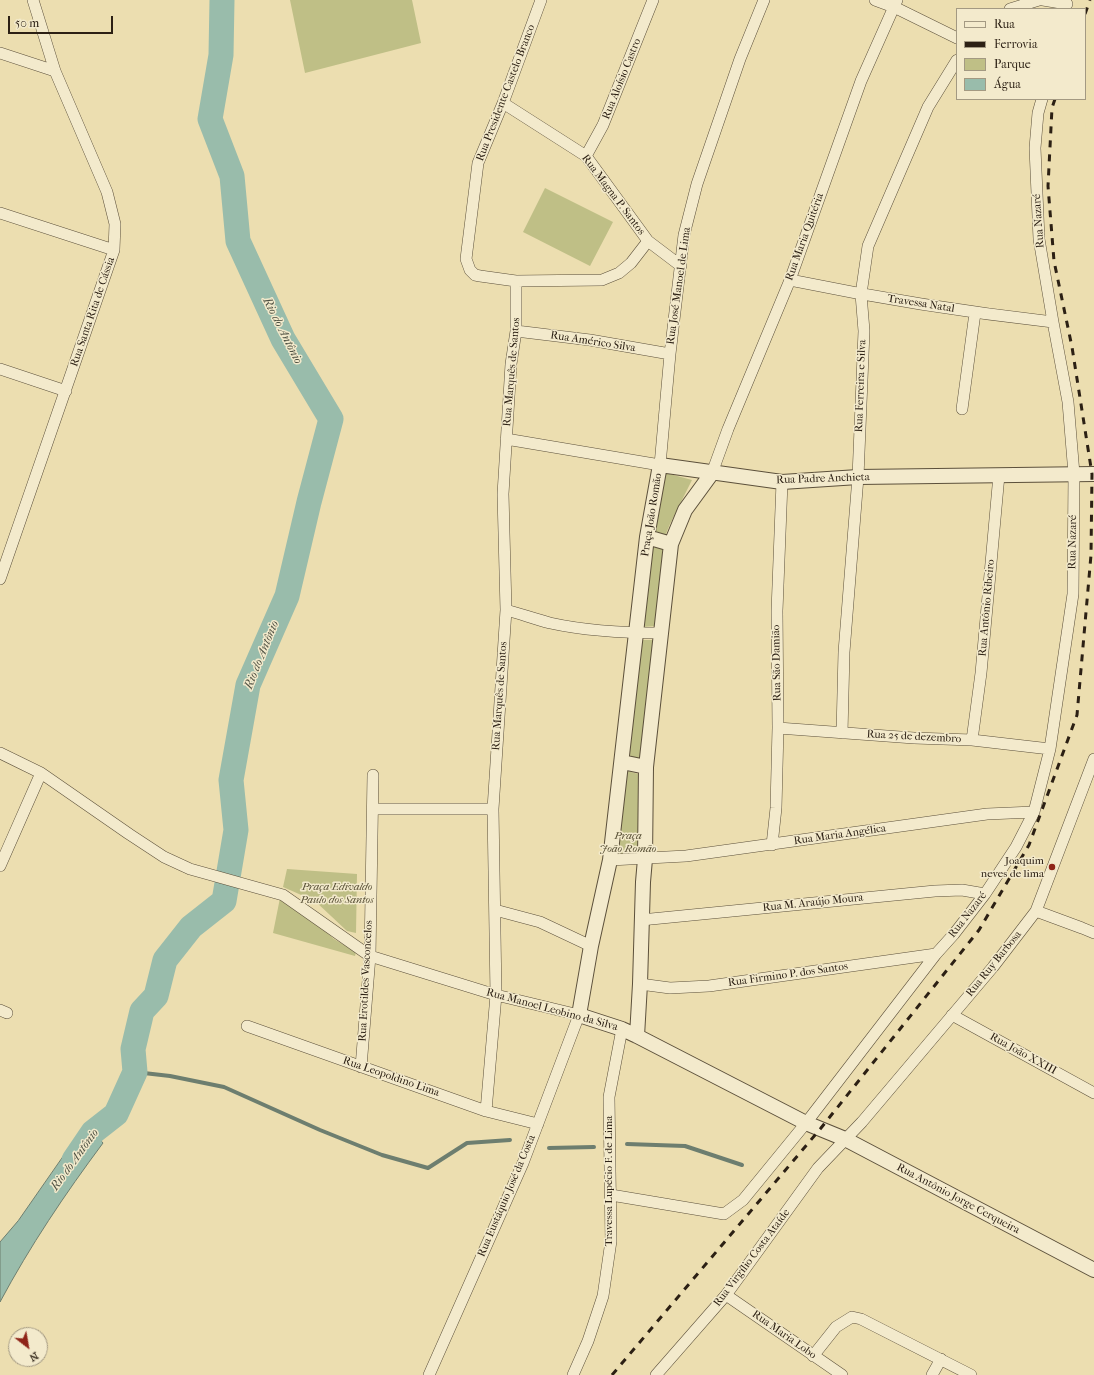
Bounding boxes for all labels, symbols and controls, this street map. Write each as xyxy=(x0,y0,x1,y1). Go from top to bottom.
scale bar xyxy=(10,8,115,34)
legend xyxy=(956,8,1086,100)
text: 50 m xyxy=(15,16,39,30)
text: Rua xyxy=(994,17,1015,31)
street label: Rua Presidente Castelo Branco xyxy=(474,23,538,163)
street label: Rua Aloísio Castro xyxy=(600,37,644,121)
text: Ferrovia xyxy=(994,37,1037,51)
text: Parque xyxy=(994,57,1031,71)
text: Água xyxy=(994,77,1021,91)
street label: Rua Magna P. Santos xyxy=(578,152,648,238)
street label: Rua Maria Quitéria xyxy=(783,191,827,283)
street label: Rua Nazaré xyxy=(1031,193,1047,249)
street label: Rua José Manoel de Lima xyxy=(664,226,694,346)
street label: Rua Santa Rita de Cássia xyxy=(68,255,118,369)
street label: Travessa Natal xyxy=(886,292,956,316)
water label: Rio do Antônio xyxy=(259,295,305,367)
street label: Rua Marquês de Santos xyxy=(501,317,523,427)
street label: Rua Américo Silva xyxy=(549,329,637,355)
street label: Rua Ferreira e Silva xyxy=(853,339,869,433)
street label: Rua Padre Anchieta xyxy=(776,471,870,487)
street label: Praça João Romão xyxy=(639,472,665,558)
street label: Rua Nazaré xyxy=(1066,515,1080,569)
street label: Rua Antônio Ribeiro xyxy=(976,559,998,657)
water label: Rio do Antônio xyxy=(242,619,282,691)
street label: Rua São Damião xyxy=(770,625,784,701)
street label: Rua Marquês de Santos xyxy=(490,641,510,751)
street label: Rua 25 de dezembro xyxy=(866,728,962,746)
street label: Rua Maria Angélica xyxy=(793,822,887,848)
park label: Praça João Romão xyxy=(600,829,656,855)
place label: Joaquim neves de lima xyxy=(981,854,1044,880)
marker: Joaquim neves de lima xyxy=(1047,862,1057,872)
park label: Praça Edivaldo Paulo dos Santos xyxy=(300,880,374,906)
street label: Rua Nazaré xyxy=(946,889,990,941)
street label: Rua M. Araújo Moura xyxy=(762,891,864,915)
street label: Rua Erotildes Vasconcelos xyxy=(356,920,376,1042)
street label: Rua Ruy Barbosa xyxy=(963,928,1025,1000)
street label: Rua Firmino P. dos Santos xyxy=(727,960,849,990)
street label: Rua Manoel Leobino da Silva xyxy=(485,986,619,1034)
street label: Rua João XXIII xyxy=(987,1030,1059,1078)
street label: Rua Leopoldino Lima xyxy=(341,1054,441,1100)
street label: Travessa Lupécio F. de Lima xyxy=(602,1116,616,1246)
water label: Rio do Antônio xyxy=(48,1126,102,1194)
street label: Rua Eustáquio José da Costa xyxy=(475,1133,539,1259)
street label: Rua Antônio Jorge Cerqueira xyxy=(894,1161,1022,1237)
street label: Rua Virgílio Costa Ataíde xyxy=(711,1207,793,1309)
street label: Rua Maria Lobo xyxy=(749,1308,819,1362)
north arrow xyxy=(8,1327,48,1367)
text: N xyxy=(27,1349,41,1365)

